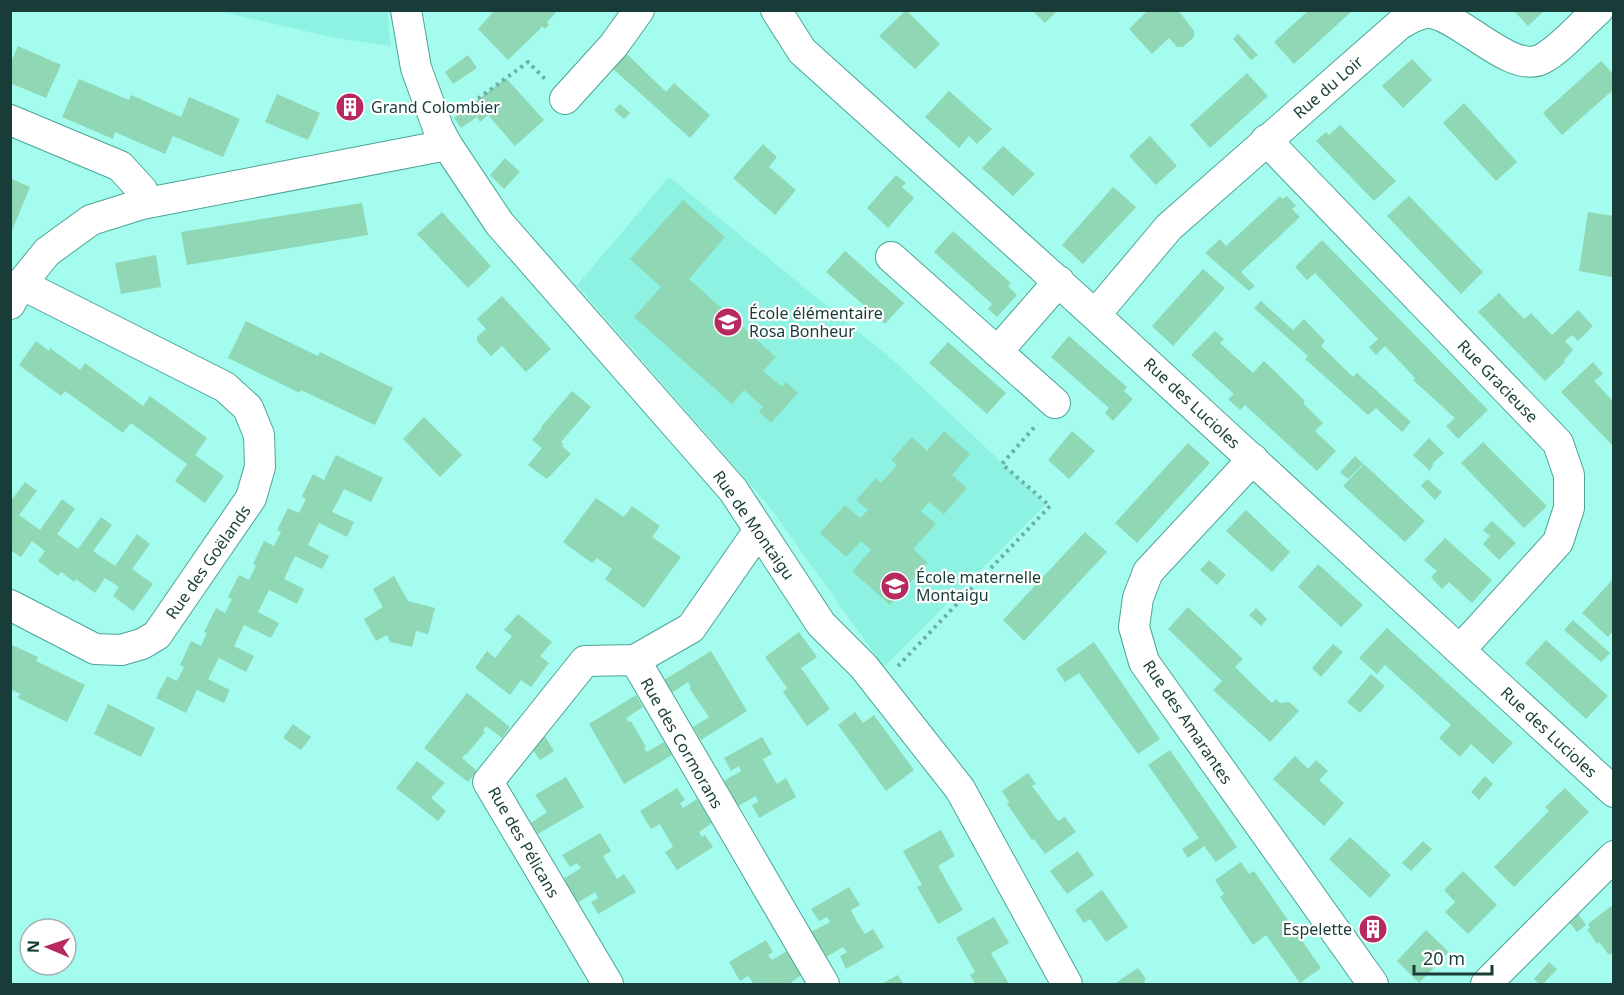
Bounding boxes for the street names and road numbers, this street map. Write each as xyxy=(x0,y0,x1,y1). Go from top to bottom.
street label: Rue du Loir xyxy=(1288,50,1368,123)
street label: Rue Gracieuse xyxy=(1453,335,1543,427)
street label: Rue des Lucioles xyxy=(1139,353,1245,453)
street label: Rue de Montaigu xyxy=(708,466,800,584)
street label: Rue des Goëlands xyxy=(160,501,256,623)
street label: Rue des Amarantes xyxy=(1138,656,1238,788)
street label: Rue des Cormorans xyxy=(636,674,728,812)
street label: Rue des Lucioles xyxy=(1496,682,1602,782)
street label: Rue des Pélicans xyxy=(483,782,565,902)

